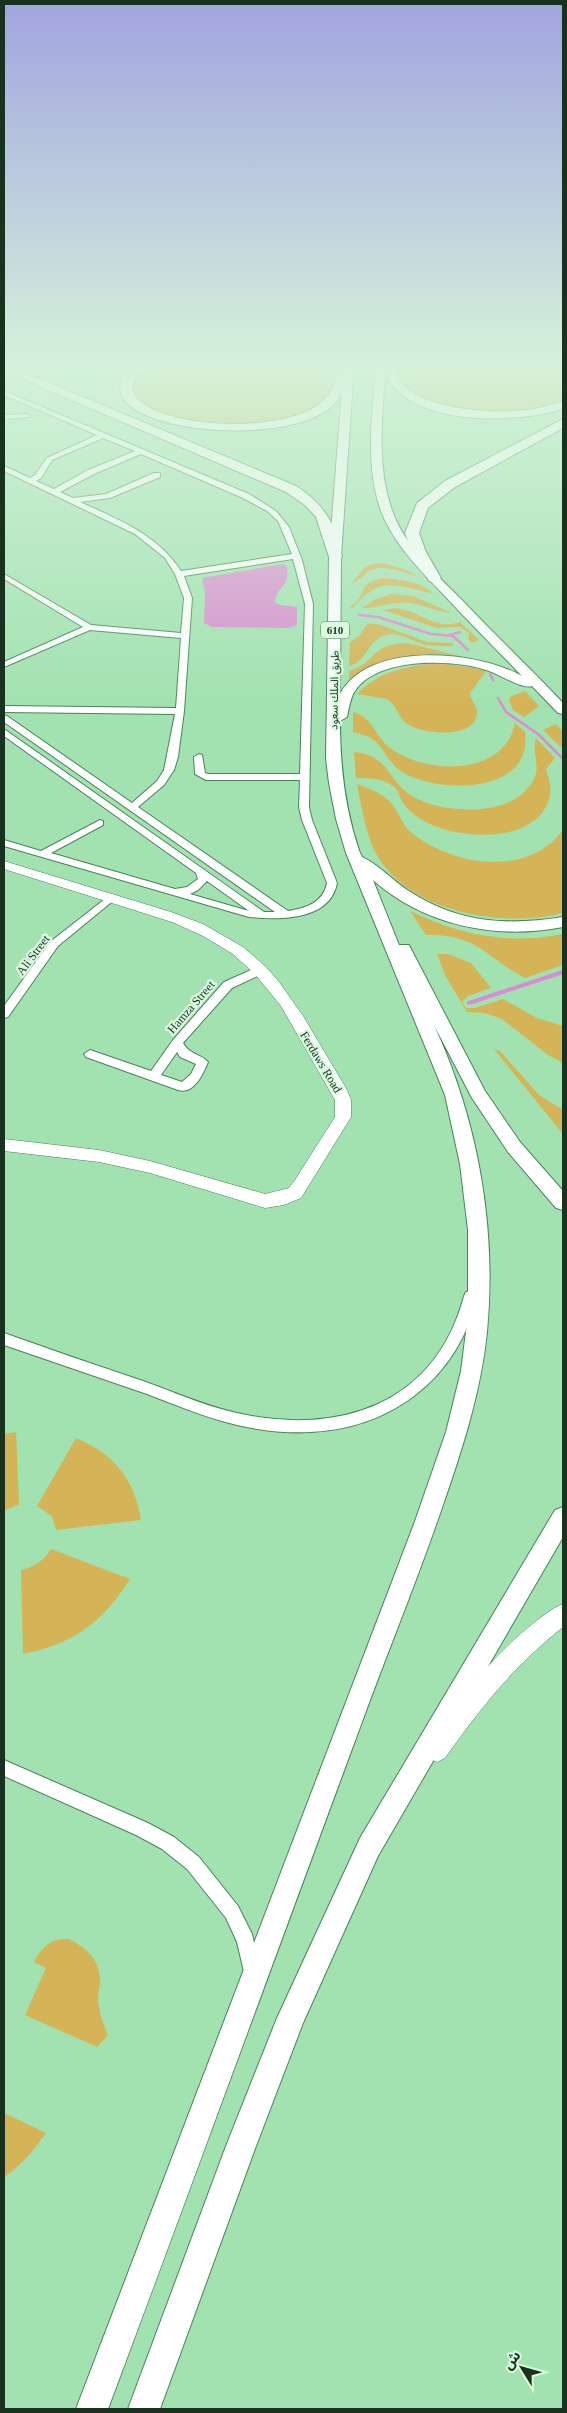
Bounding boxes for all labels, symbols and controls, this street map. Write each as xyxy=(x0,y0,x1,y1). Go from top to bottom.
road number: 610 xyxy=(321,622,349,638)
street label: طريق الملك سعود xyxy=(327,650,342,730)
street label: Ali Street xyxy=(13,932,53,978)
street label: Hamza Street xyxy=(164,977,218,1036)
street label: Ferdaws Road xyxy=(297,1029,345,1095)
north arrow xyxy=(497,2343,547,2393)
text: ش xyxy=(500,2348,524,2373)

